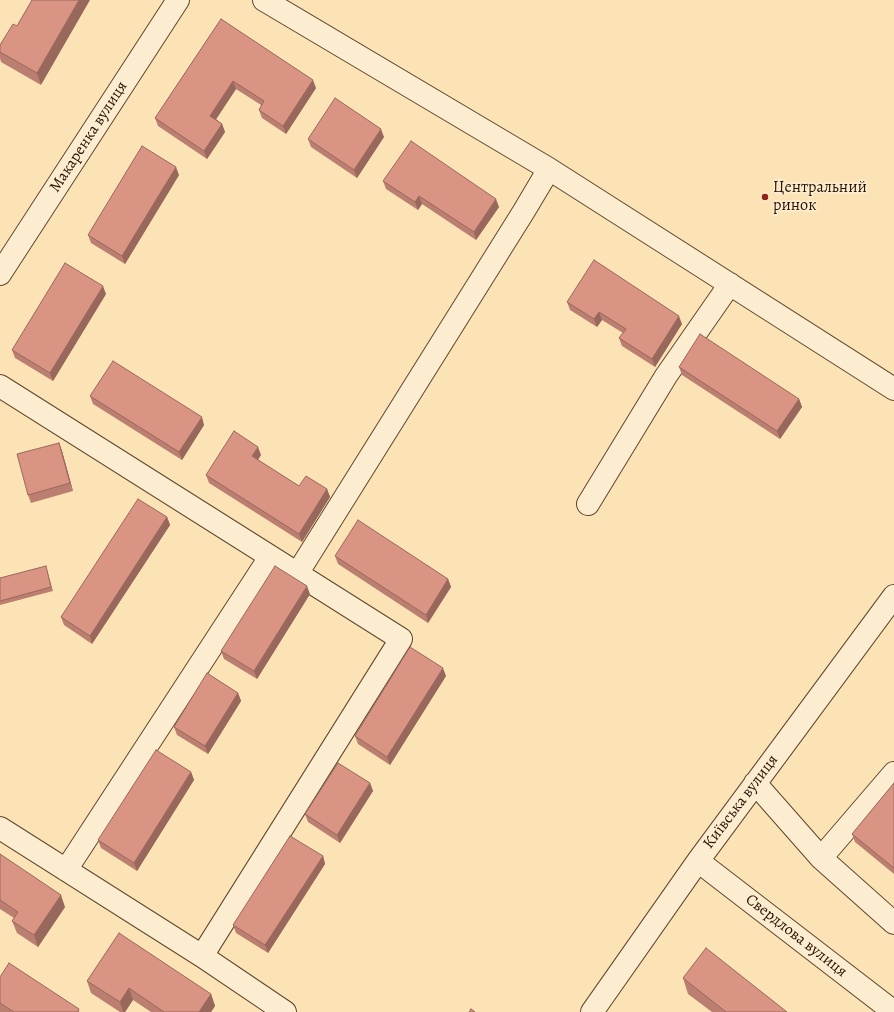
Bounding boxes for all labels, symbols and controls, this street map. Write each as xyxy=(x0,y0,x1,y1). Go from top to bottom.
street label: Макаренка вулиця xyxy=(46,78,132,196)
place label: Центральний ринок xyxy=(773,178,867,216)
marker: Центральний ринок xyxy=(760,192,770,202)
street label: Київська вулиця xyxy=(699,751,783,853)
street label: Свердлова вулиця xyxy=(741,890,851,982)

